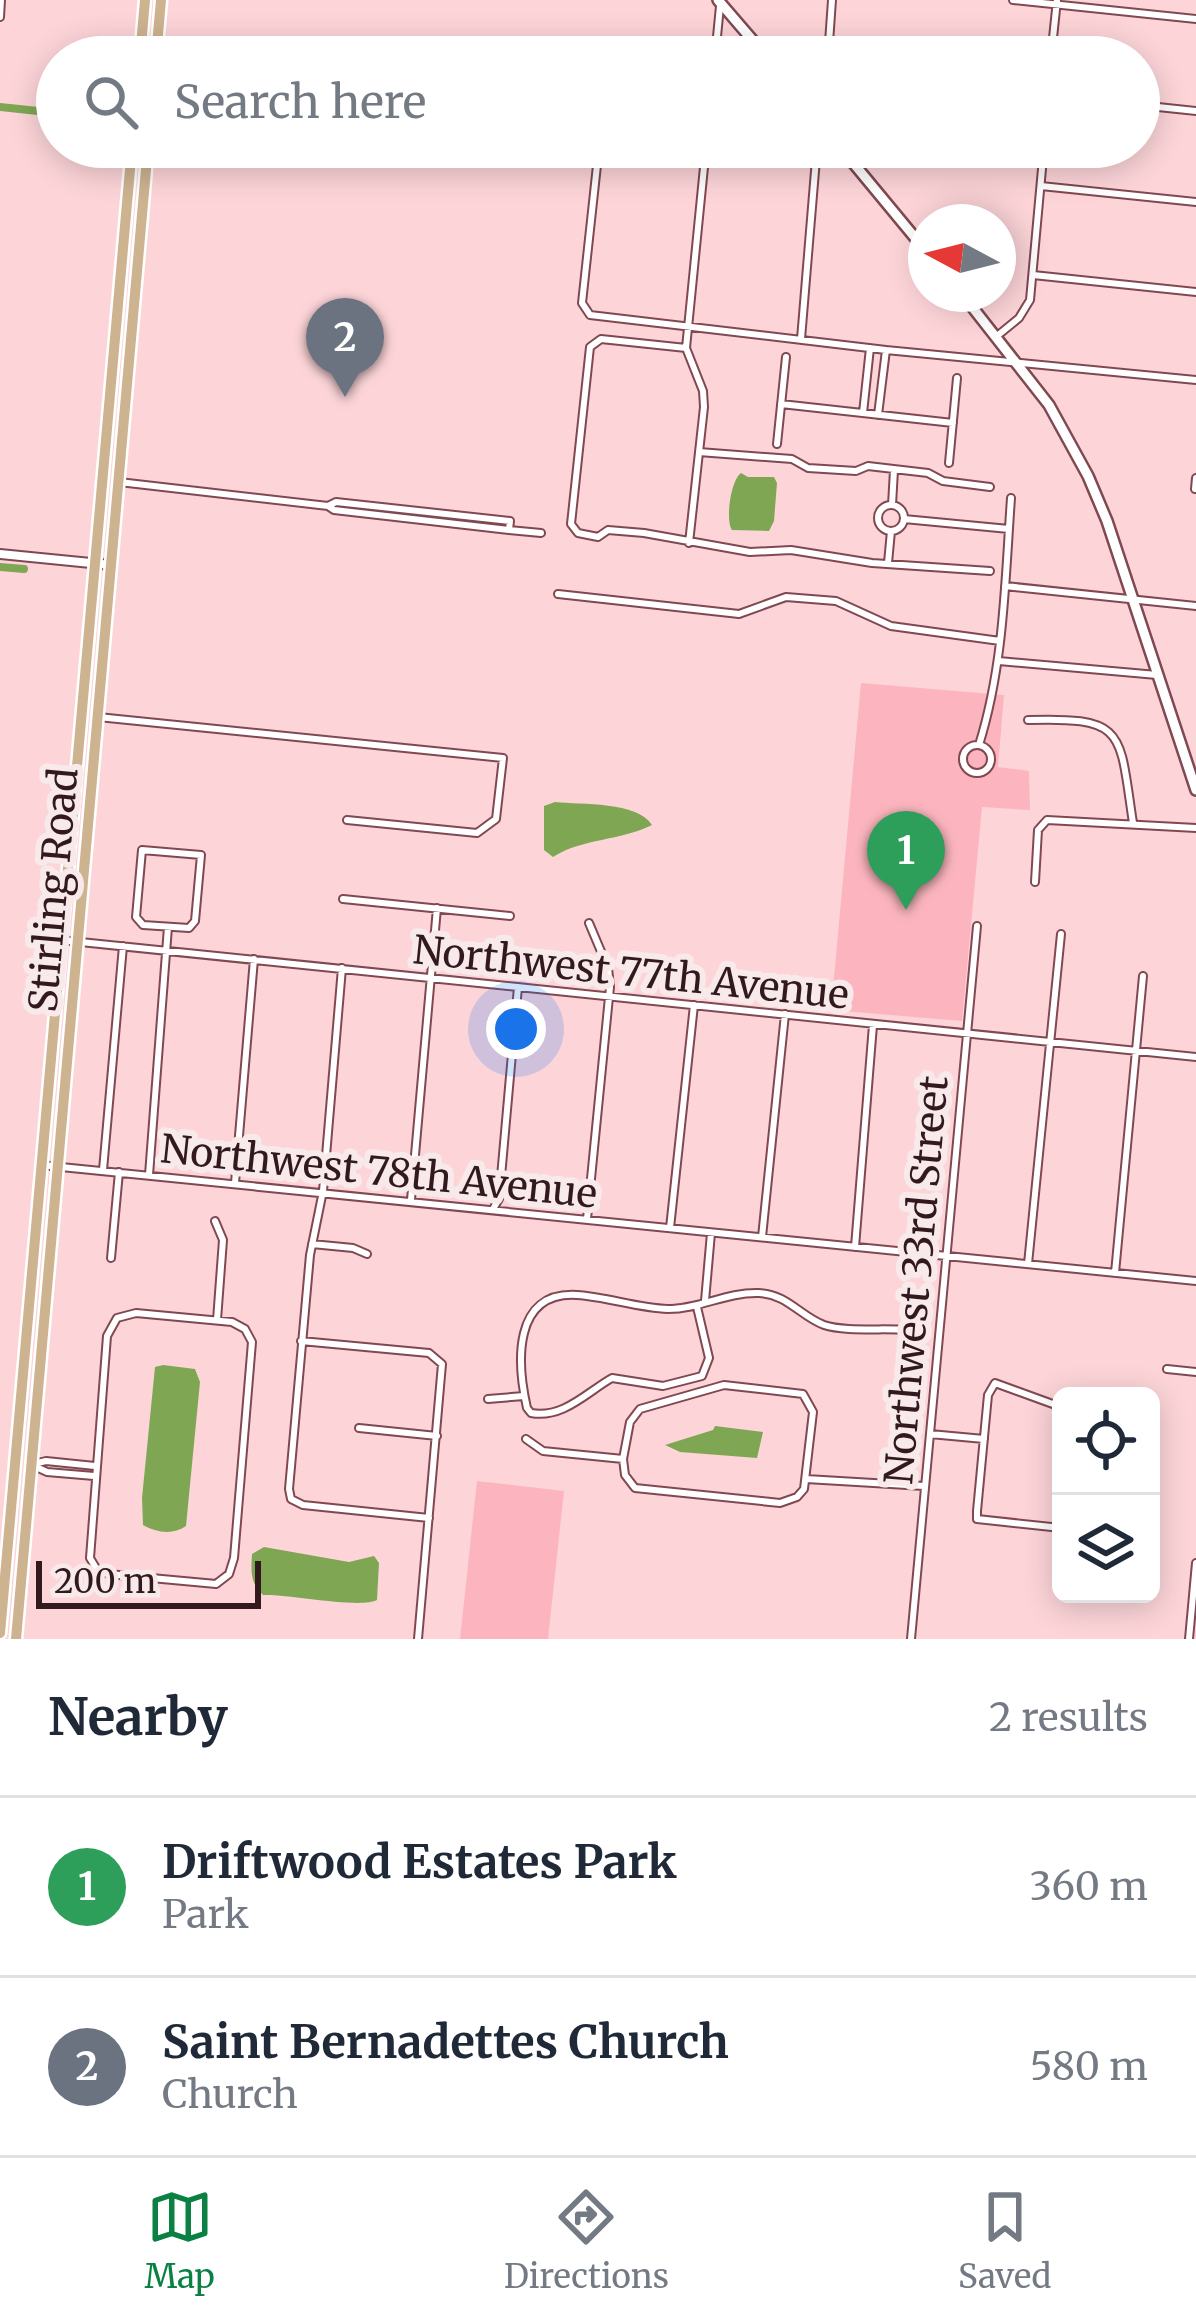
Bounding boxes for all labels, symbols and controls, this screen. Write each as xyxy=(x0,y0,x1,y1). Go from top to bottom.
search box xyxy=(36,36,1160,168)
icon: search xyxy=(78,69,144,135)
text: Search here xyxy=(174,74,426,130)
north arrow xyxy=(908,204,1016,312)
pin: 2 xyxy=(306,298,384,397)
street label: Stirling Road xyxy=(18,766,89,1014)
pin: 1 xyxy=(867,811,945,910)
street label: Northwest 77th Avenue xyxy=(411,925,851,1020)
your location xyxy=(486,999,546,1059)
street label: Northwest 33rd Street xyxy=(874,1074,959,1486)
street label: Northwest 78th Avenue xyxy=(158,1124,599,1219)
map controls xyxy=(1052,1387,1160,1603)
button: locate xyxy=(1052,1387,1160,1495)
button: layers xyxy=(1052,1495,1160,1603)
scale bar xyxy=(36,1555,261,1608)
text: 200 m xyxy=(54,1561,156,1602)
text: Nearby xyxy=(48,1685,228,1749)
text: 2 results xyxy=(989,1693,1148,1742)
text: Driftwood Estates Park xyxy=(162,1834,677,1890)
text: 1 xyxy=(78,1862,96,1911)
text: 360 m xyxy=(1030,1862,1148,1911)
text: Park xyxy=(162,1890,249,1939)
text: Saint Bernadettes Church xyxy=(162,2014,729,2070)
text: 2 xyxy=(76,2042,98,2091)
text: 580 m xyxy=(1030,2042,1148,2091)
text: Church xyxy=(162,2070,298,2119)
tab: Map xyxy=(145,2184,215,2297)
tab: Directions xyxy=(504,2184,669,2297)
tab: Saved xyxy=(958,2184,1051,2297)

